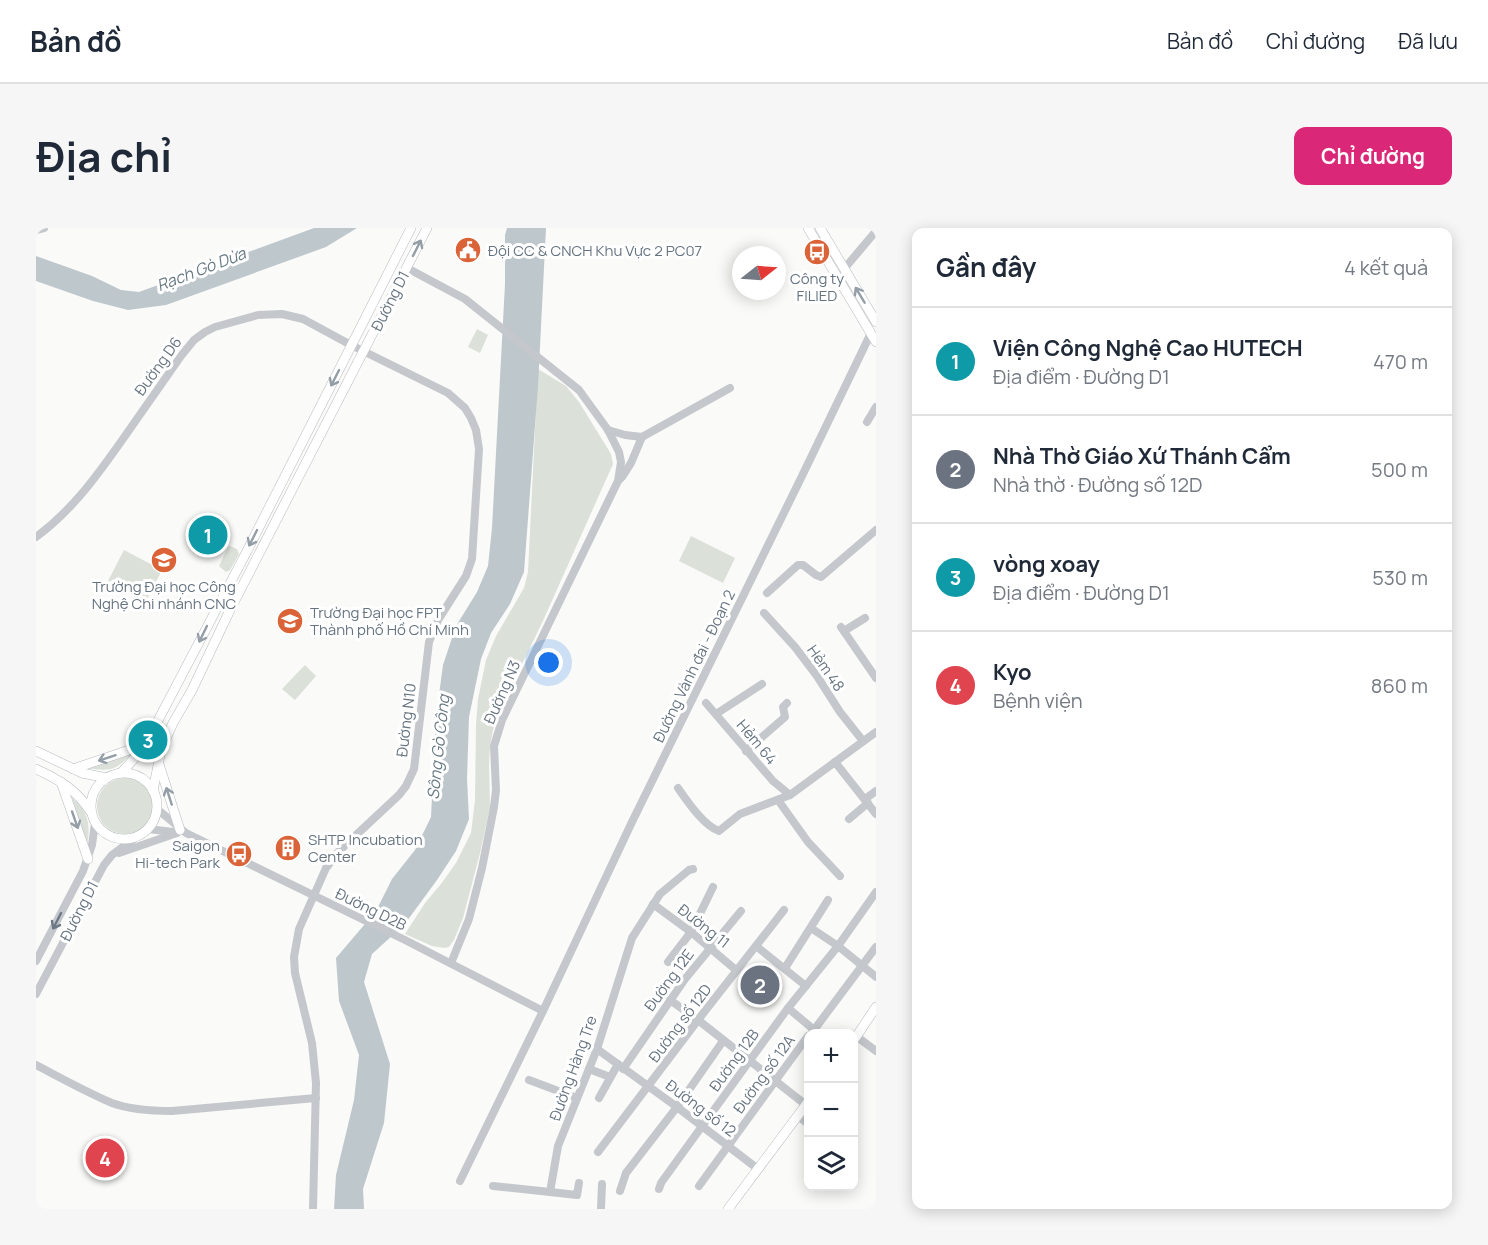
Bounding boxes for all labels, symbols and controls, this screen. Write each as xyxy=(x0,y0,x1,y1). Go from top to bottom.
text: Bản đồ xyxy=(30,22,122,60)
text: Bản đồ xyxy=(1167,27,1233,55)
text: Chỉ đường xyxy=(1266,27,1365,55)
text: Đã lưu xyxy=(1398,27,1458,55)
text: Địa chỉ xyxy=(36,127,172,185)
button: Chỉ đường xyxy=(1294,127,1452,185)
public building icon: Đội CC & CNCH Khu Vực 2 PC07 xyxy=(453,235,483,265)
bus stop icon: Công ty FILIED xyxy=(802,237,832,267)
one-way arrow xyxy=(412,239,423,257)
place label: Đội CC & CNCH Khu Vực 2 PC07 xyxy=(488,240,702,261)
water label: Rạch Gò Dừa xyxy=(153,242,250,296)
north arrow xyxy=(732,246,786,300)
text: Gần đây xyxy=(936,249,1036,285)
text: 4 kết quả xyxy=(1344,254,1428,281)
street label: Đường D1 xyxy=(366,267,414,335)
place label: Công ty FILIED xyxy=(790,268,844,306)
one-way arrow xyxy=(854,287,866,304)
street label: Đường D6 xyxy=(129,332,187,400)
text: Viện Công Nghệ Cao HUTECH xyxy=(993,333,1303,363)
text: 1 xyxy=(951,348,960,375)
text: 470 m xyxy=(1373,348,1428,375)
text: Địa điểm · Đường D1 xyxy=(993,363,1170,390)
one-way arrow xyxy=(328,369,340,387)
text: Nhà Thờ Giáo Xứ Thánh Cẩm xyxy=(993,441,1291,471)
text: 2 xyxy=(950,456,961,483)
text: 500 m xyxy=(1371,456,1428,483)
text: Nhà thờ · Đường số 12D xyxy=(993,471,1202,498)
pin: 1 xyxy=(188,512,228,558)
one-way arrow xyxy=(247,529,259,547)
school or university icon: Trường Đại học Công Nghệ Chi nhánh CNC xyxy=(149,545,179,575)
text: vòng xoay xyxy=(993,549,1100,579)
text: 3 xyxy=(950,564,961,591)
text: 530 m xyxy=(1372,564,1428,591)
place label: Trường Đại học Công Nghệ Chi nhánh CNC xyxy=(92,576,237,614)
text: Địa điểm · Đường D1 xyxy=(993,579,1170,606)
street label: Đường Vành đai - Đoạn 2 xyxy=(648,586,740,746)
place label: Trường Đại học FPT Thành phố Hồ Chí Minh xyxy=(310,602,469,640)
school or university icon: Trường Đại học FPT Thành phố Hồ Chí Minh xyxy=(275,606,305,636)
one-way arrow xyxy=(197,624,209,642)
street label: Hẻm 48 xyxy=(802,641,850,695)
your location xyxy=(534,648,563,677)
street label: Đường N3 xyxy=(479,657,525,727)
text: Kyo xyxy=(993,657,1032,687)
text: 4 xyxy=(949,672,962,699)
text: 860 m xyxy=(1371,672,1428,699)
street label: Đường N10 xyxy=(391,682,421,758)
text: Bệnh viện xyxy=(993,687,1083,714)
water label: Sông Gò Công xyxy=(422,692,455,801)
street label: Hẻm 64 xyxy=(732,715,782,769)
pin: 3 xyxy=(128,718,168,762)
one-way arrow xyxy=(98,753,117,764)
one-way arrow xyxy=(163,787,174,806)
one-way arrow xyxy=(70,811,81,829)
place label: SHTP Incubation Center xyxy=(308,829,423,867)
building icon: SHTP Incubation Center xyxy=(273,833,303,863)
place label: Saigon Hi-tech Park xyxy=(135,835,221,873)
bus stop icon: Saigon Hi-tech Park xyxy=(224,839,254,869)
street label: Đường D1 xyxy=(55,877,103,945)
street label: Đường D2B xyxy=(332,883,410,935)
street label: Đường 11 xyxy=(674,899,734,953)
one-way arrow xyxy=(51,912,62,930)
street label: Đường 12E xyxy=(639,945,699,1015)
pin: 2 xyxy=(740,962,780,1008)
street label: Đường số 12D xyxy=(644,980,716,1066)
street label: Đường Hàng Tre xyxy=(544,1012,602,1123)
street label: Đường 12B xyxy=(704,1025,764,1095)
map controls xyxy=(804,1029,858,1191)
button: + xyxy=(804,1029,858,1083)
street label: Đường số 12A xyxy=(728,1030,800,1117)
street label: Đường số 12 xyxy=(662,1075,740,1141)
button: − xyxy=(804,1083,858,1137)
pin: 4 xyxy=(86,1136,124,1180)
button: layers xyxy=(804,1137,858,1191)

